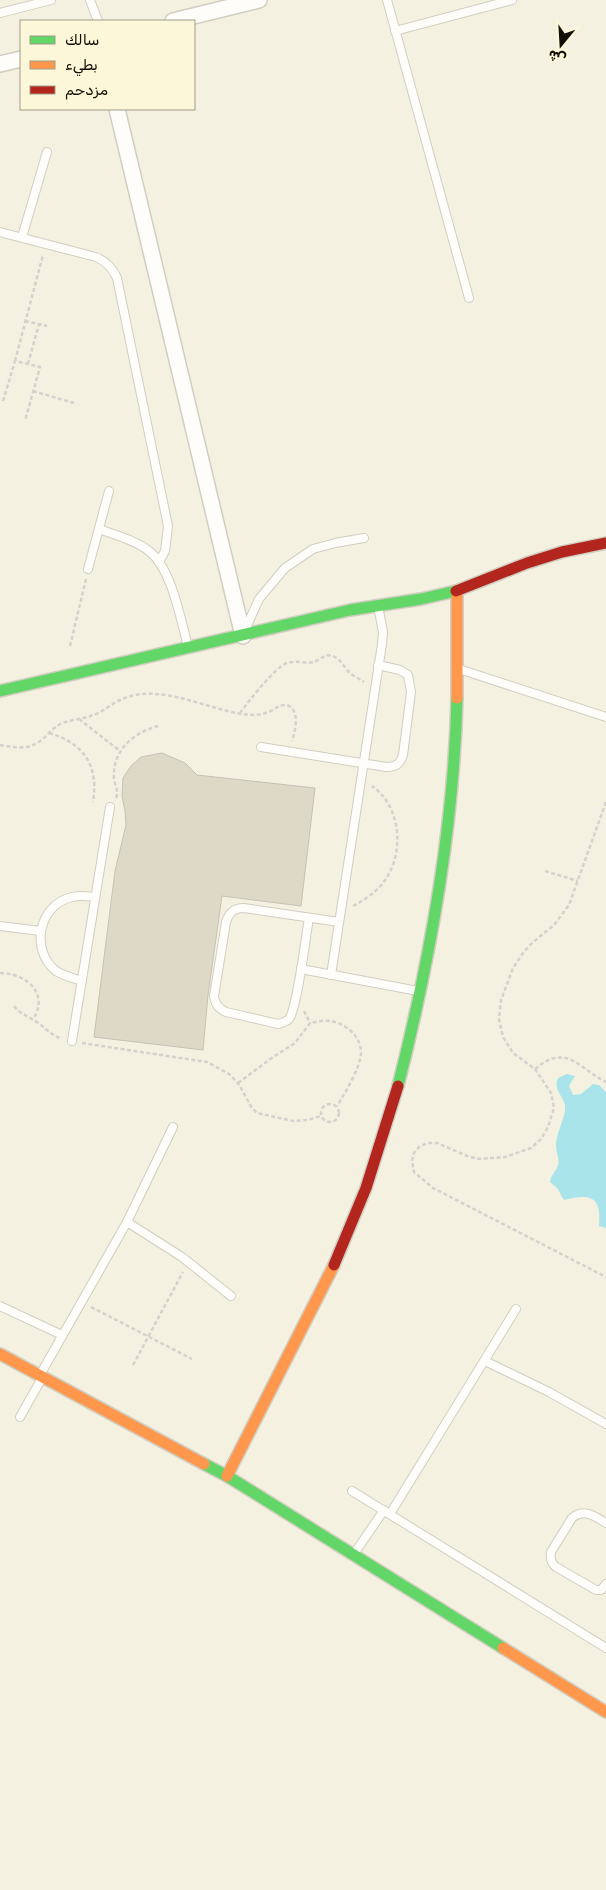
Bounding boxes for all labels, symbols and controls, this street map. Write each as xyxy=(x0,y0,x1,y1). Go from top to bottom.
legend xyxy=(20,20,195,110)
north arrow xyxy=(536,20,586,70)
text: سالك xyxy=(65,31,100,49)
text: ش xyxy=(546,46,568,68)
text: بطيء xyxy=(65,56,98,77)
text: مزدحم xyxy=(65,81,108,100)

